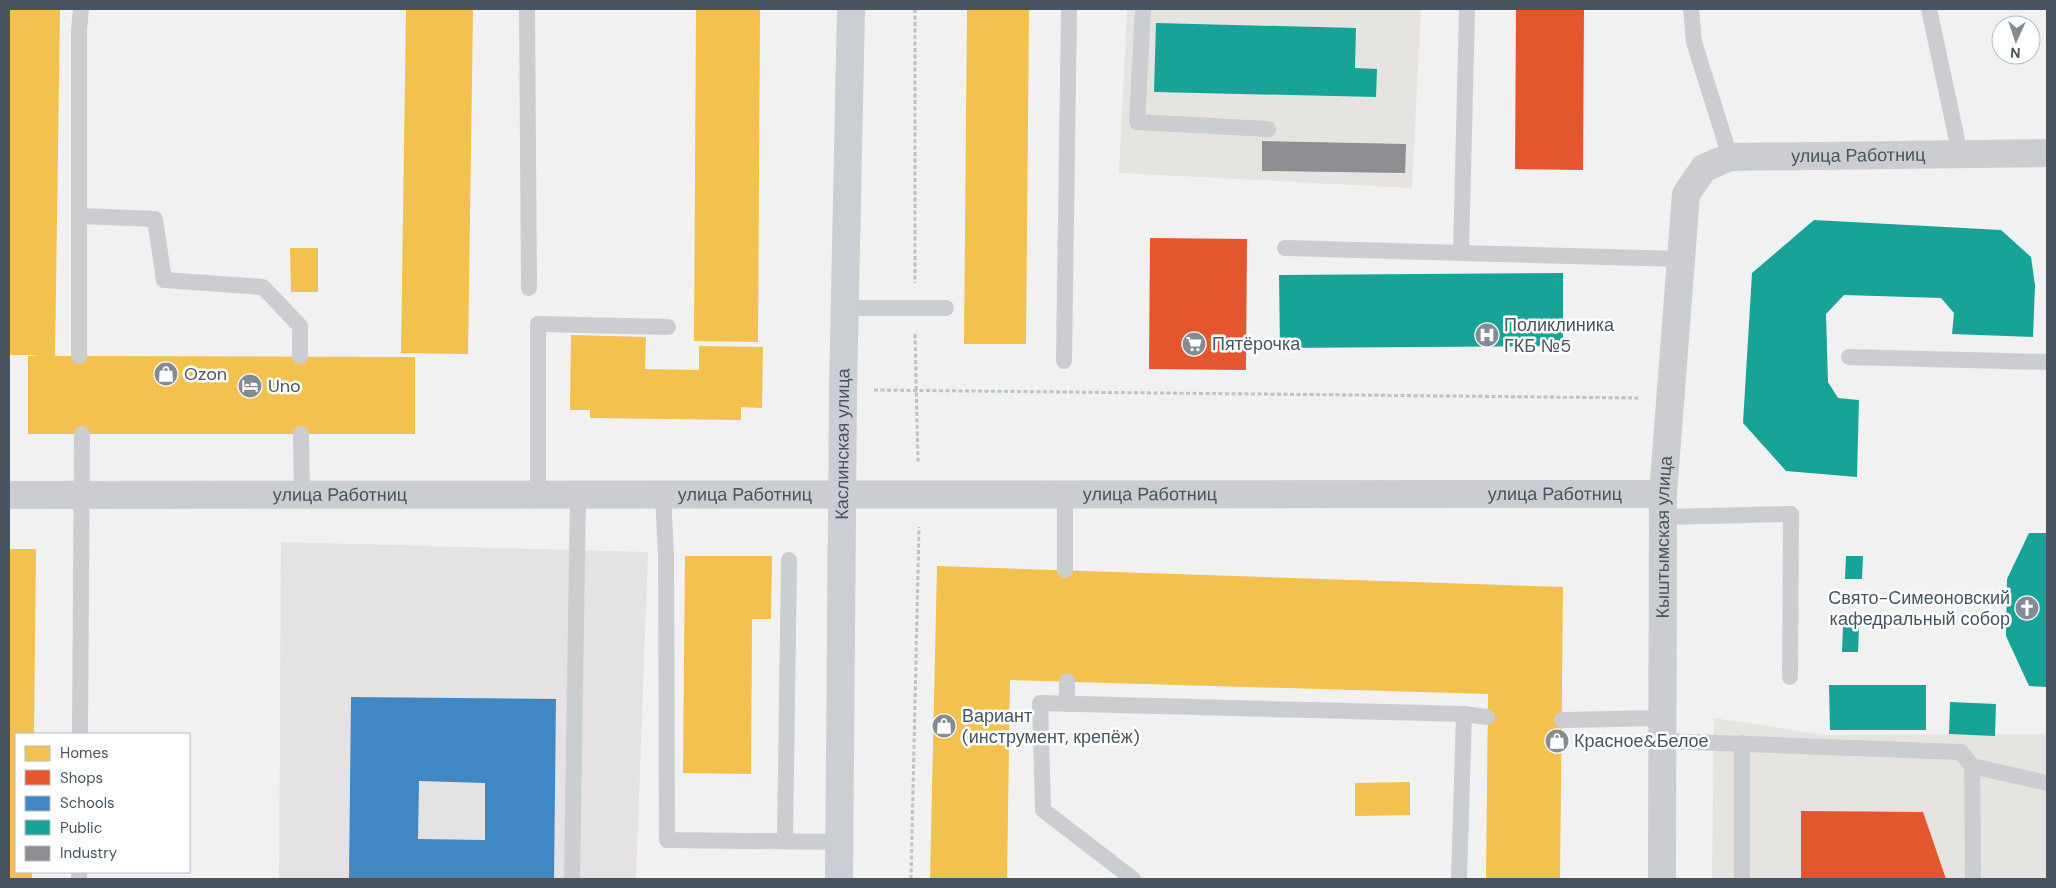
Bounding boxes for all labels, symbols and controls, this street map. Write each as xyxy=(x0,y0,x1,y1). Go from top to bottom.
north arrow xyxy=(1991,15,2041,65)
text: N xyxy=(2010,44,2021,62)
street label: улица Работниц xyxy=(1791,143,1926,168)
place label: Поликлиника ГКБ №5 xyxy=(1504,313,1615,358)
hospital icon: Поликлиника ГКБ №5 xyxy=(1474,322,1500,348)
supermarket icon: Пятёрочка xyxy=(1181,331,1207,357)
place label: Пятёрочка xyxy=(1212,332,1301,356)
shop icon: Ozon xyxy=(153,361,179,387)
place label: Ozon xyxy=(184,362,227,386)
street label: Каслинская улица xyxy=(830,367,855,520)
hotel icon: Uno xyxy=(237,373,263,399)
place label: Uno xyxy=(268,374,301,398)
street label: Кыштымская улица xyxy=(1651,454,1678,618)
street label: улица Работниц xyxy=(1083,482,1217,506)
street label: улица Работниц xyxy=(1488,482,1622,506)
street label: улица Работниц xyxy=(273,483,407,507)
street label: улица Работниц xyxy=(678,483,812,507)
place label: Свято-Симеоновский кафедральный собор xyxy=(1828,586,2010,631)
church icon: Свято-Симеоновский кафедральный собор xyxy=(2014,595,2040,621)
place label: Вариант (инструмент, крепёж) xyxy=(962,704,1140,749)
shop icon: Вариант (инструмент, крепёж) xyxy=(931,713,957,739)
shop icon: Красное&Белое xyxy=(1544,728,1570,754)
place label: Красное&Белое xyxy=(1574,729,1709,753)
legend xyxy=(15,733,190,873)
text: Homes xyxy=(60,743,109,763)
text: Shops xyxy=(60,768,103,788)
text: Schools xyxy=(60,793,115,813)
text: Public xyxy=(60,818,102,838)
text: Industry xyxy=(60,843,118,863)

